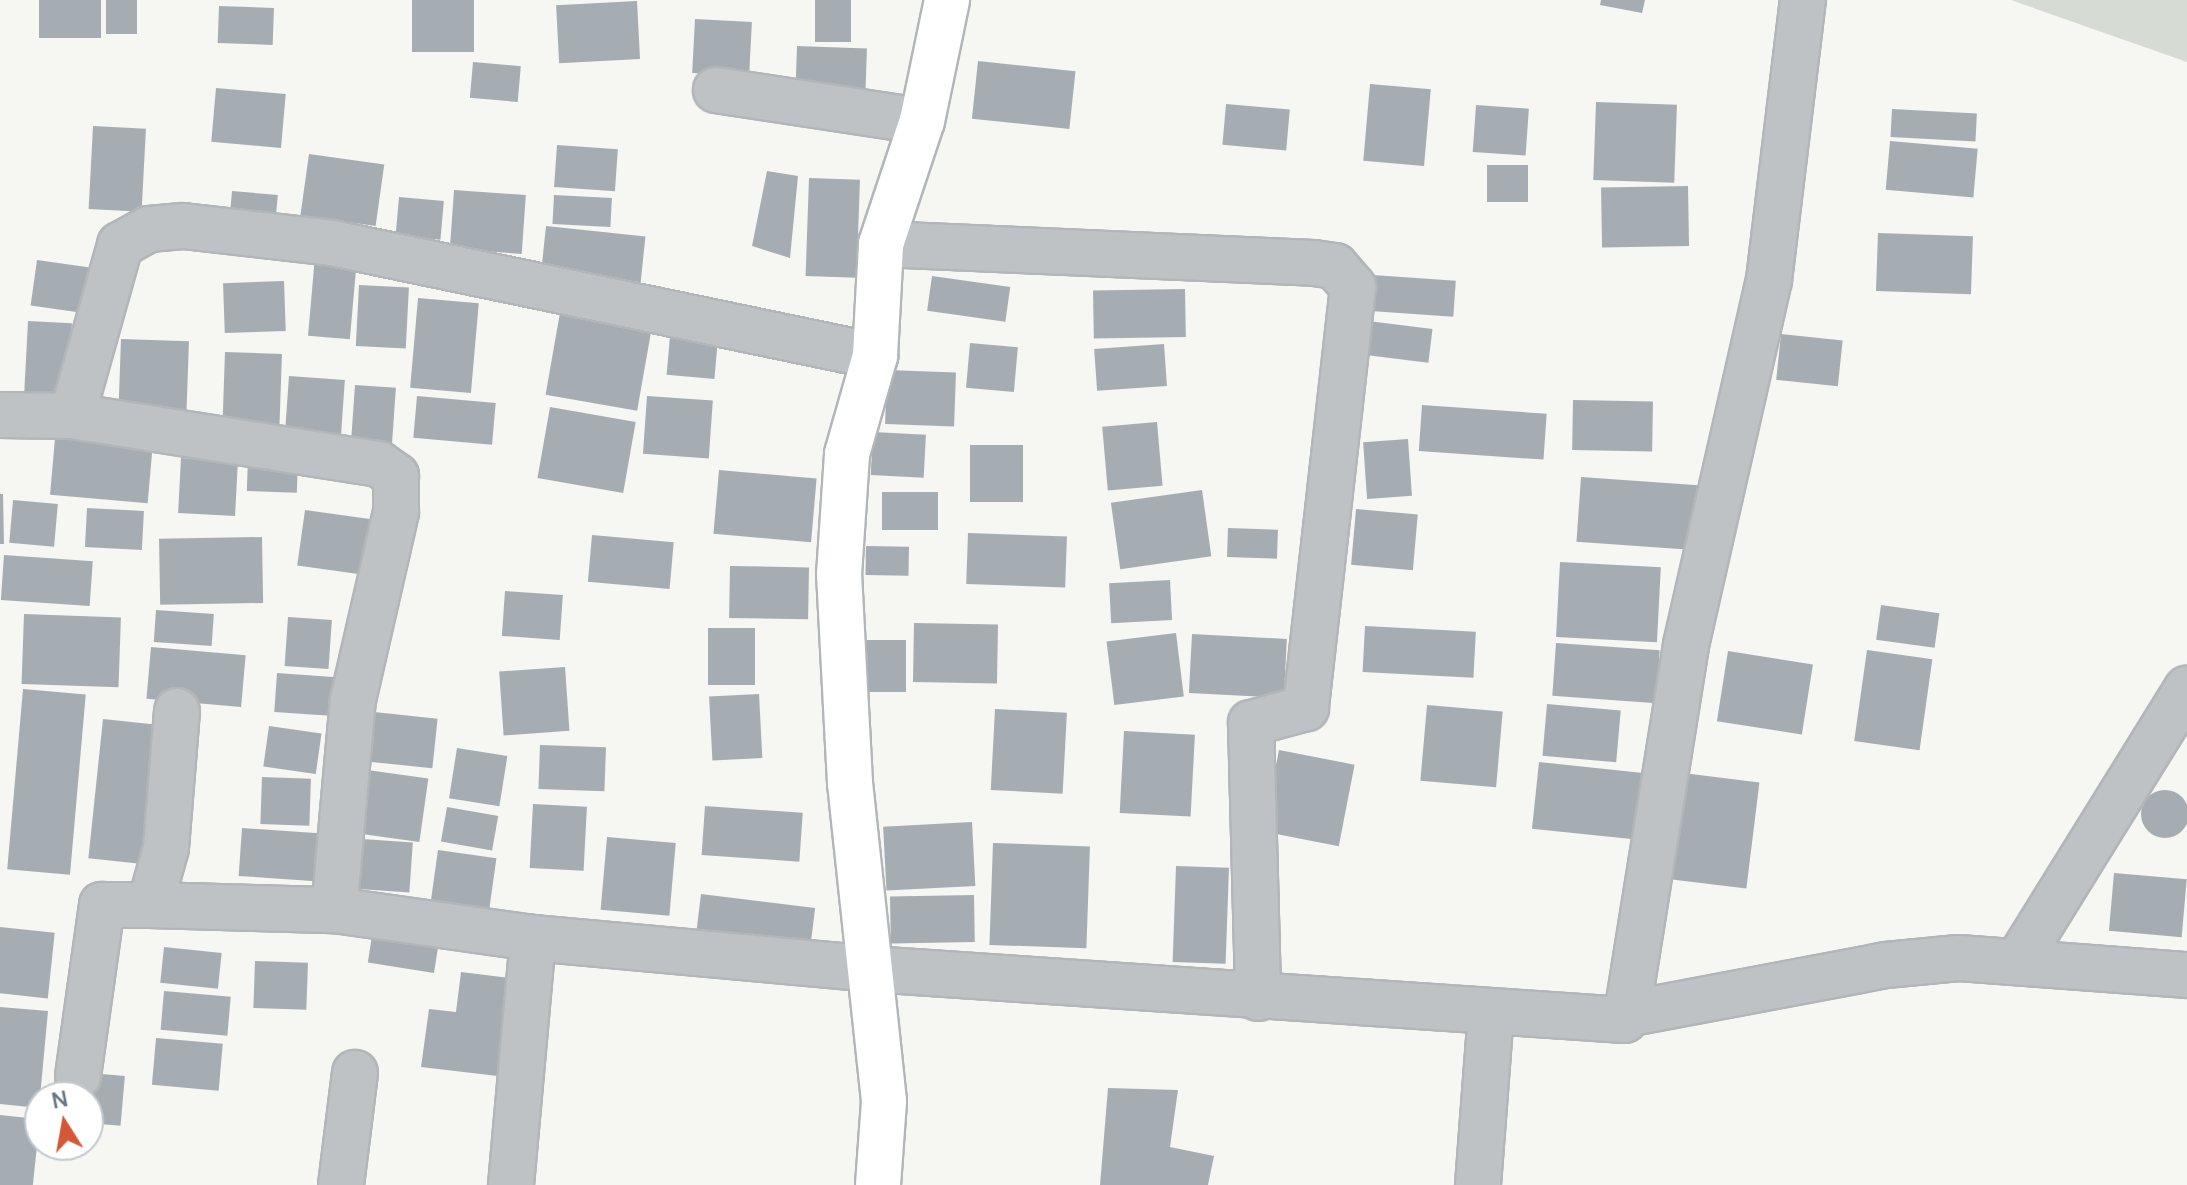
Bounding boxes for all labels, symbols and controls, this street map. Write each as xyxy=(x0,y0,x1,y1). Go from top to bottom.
north arrow xyxy=(24,1081,104,1161)
text: N xyxy=(49,1083,70,1116)

